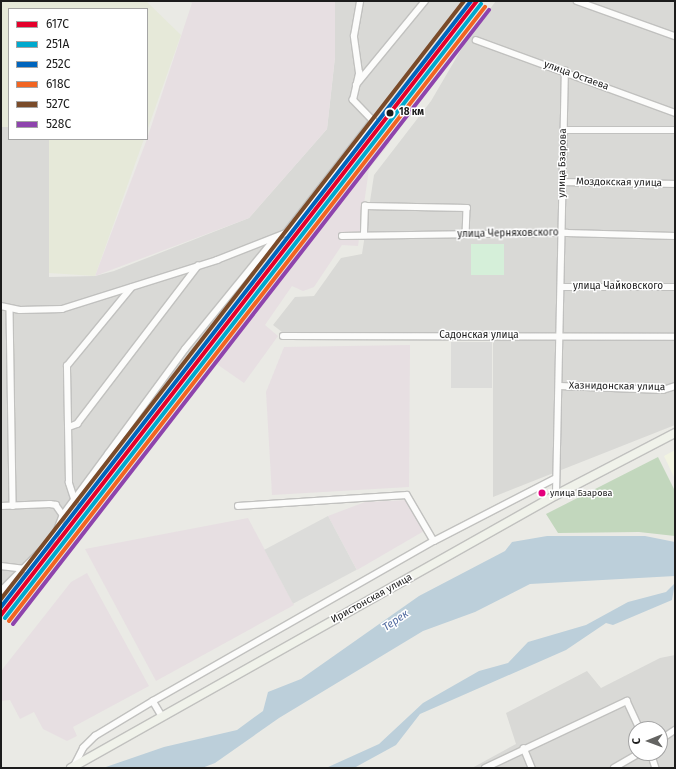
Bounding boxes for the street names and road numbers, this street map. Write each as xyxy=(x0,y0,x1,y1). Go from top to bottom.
street label: улица Остаева xyxy=(542,59,610,93)
street label: улица Бзарова xyxy=(556,128,570,198)
street label: Моздокская улица xyxy=(576,176,662,190)
street label: улица Черняховского xyxy=(457,227,559,241)
street label: улица Чайковского xyxy=(573,281,663,293)
street label: Садонская улица xyxy=(439,330,519,342)
street label: Хазнидонская улица xyxy=(569,380,665,394)
street label: Иристонская улица xyxy=(329,572,415,626)

